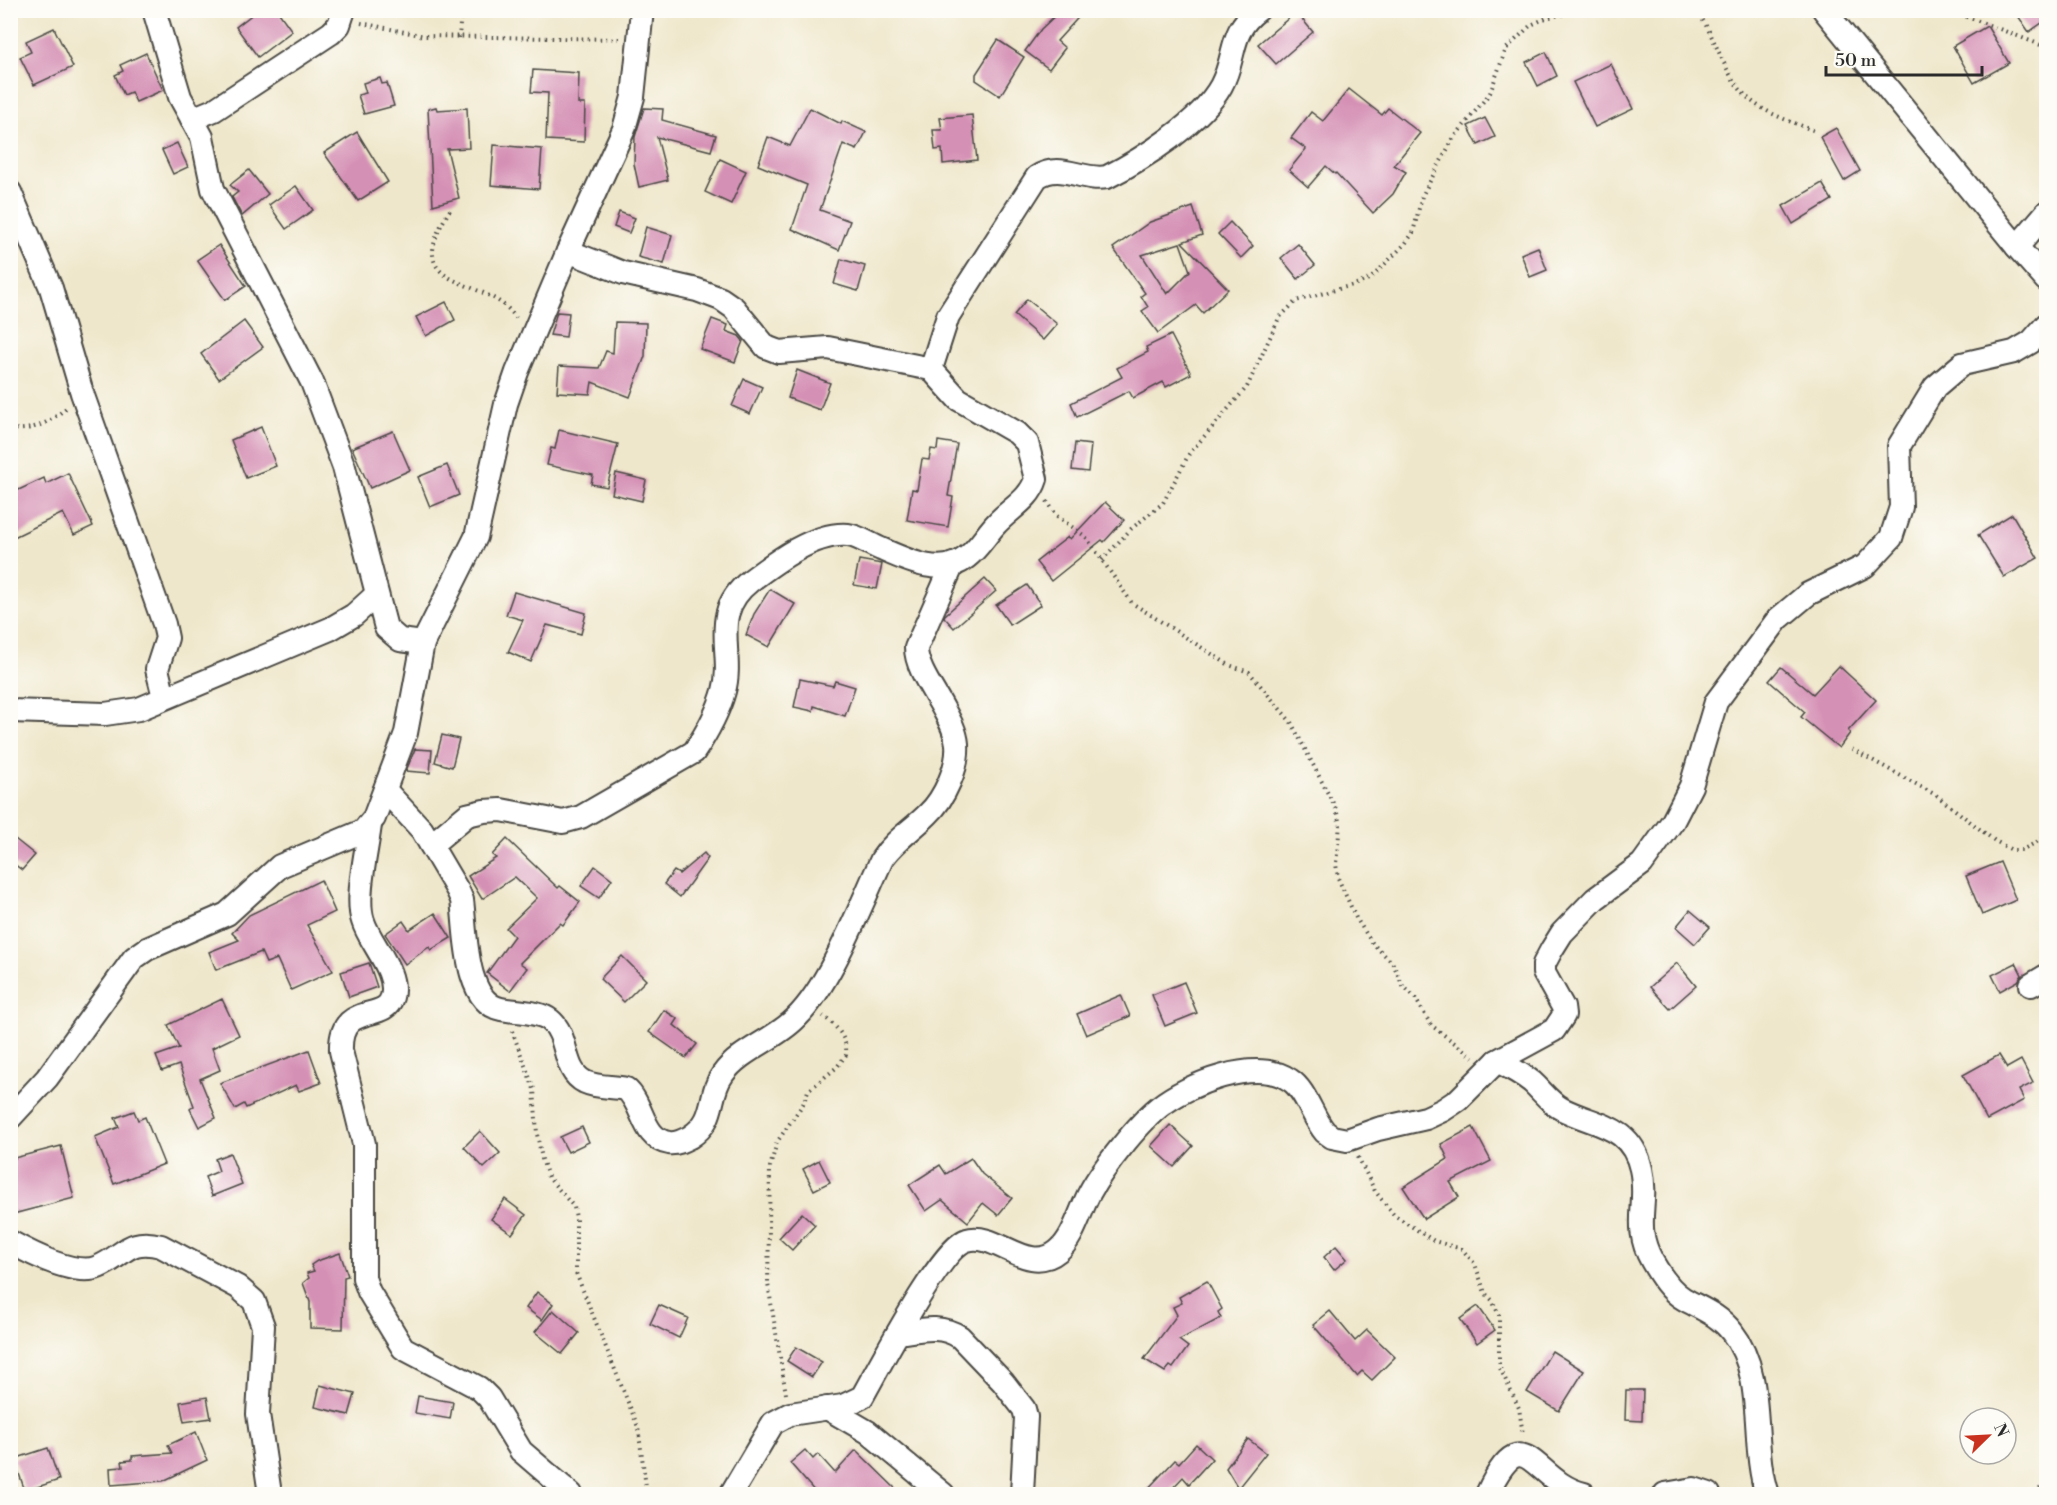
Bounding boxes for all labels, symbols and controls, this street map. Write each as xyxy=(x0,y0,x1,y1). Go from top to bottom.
scale bar xyxy=(1826,39,1982,77)
text: 50 m xyxy=(1835,49,1877,72)
north arrow xyxy=(1958,1406,2018,1466)
text: N xyxy=(1989,1420,2013,1440)

